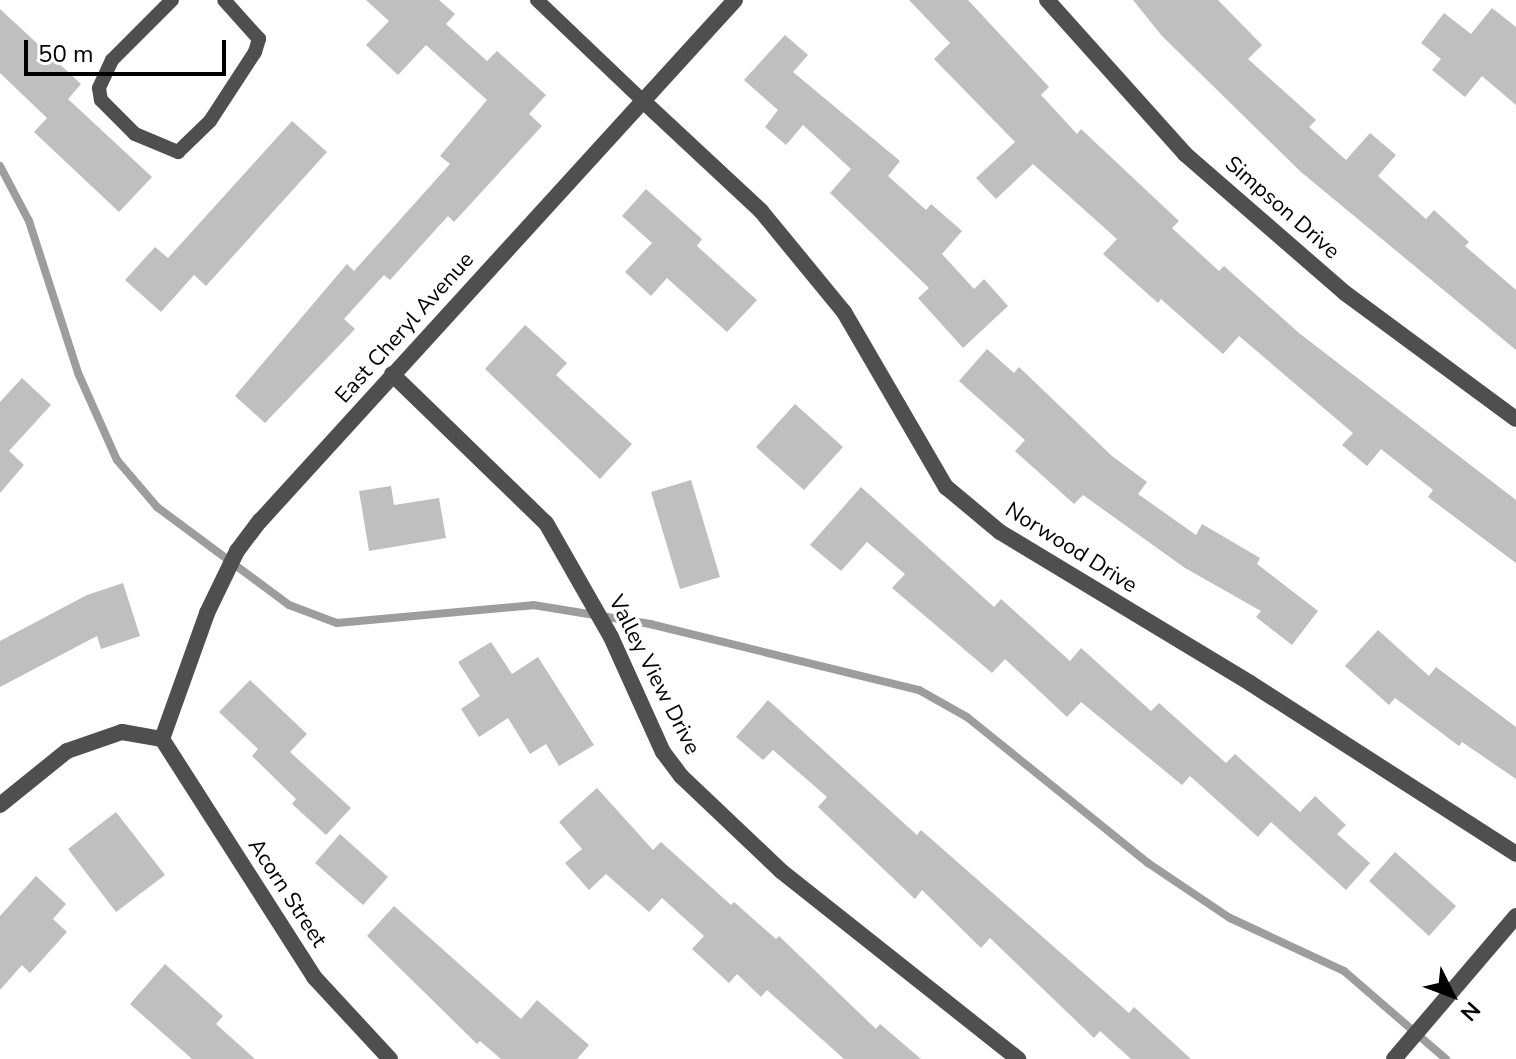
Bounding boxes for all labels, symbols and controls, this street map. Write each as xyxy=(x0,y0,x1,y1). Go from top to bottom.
scale bar xyxy=(28,24,230,74)
text: 50 m xyxy=(38,38,94,70)
street label: Simpson Drive xyxy=(1219,151,1345,265)
street label: East Cheryl Avenue xyxy=(330,247,480,409)
street label: Norwood Drive xyxy=(1000,497,1142,599)
street label: Valley View Drive xyxy=(602,591,706,759)
street label: Acorn Street xyxy=(242,834,332,952)
north arrow xyxy=(1412,955,1492,1035)
text: N xyxy=(1453,995,1486,1027)

